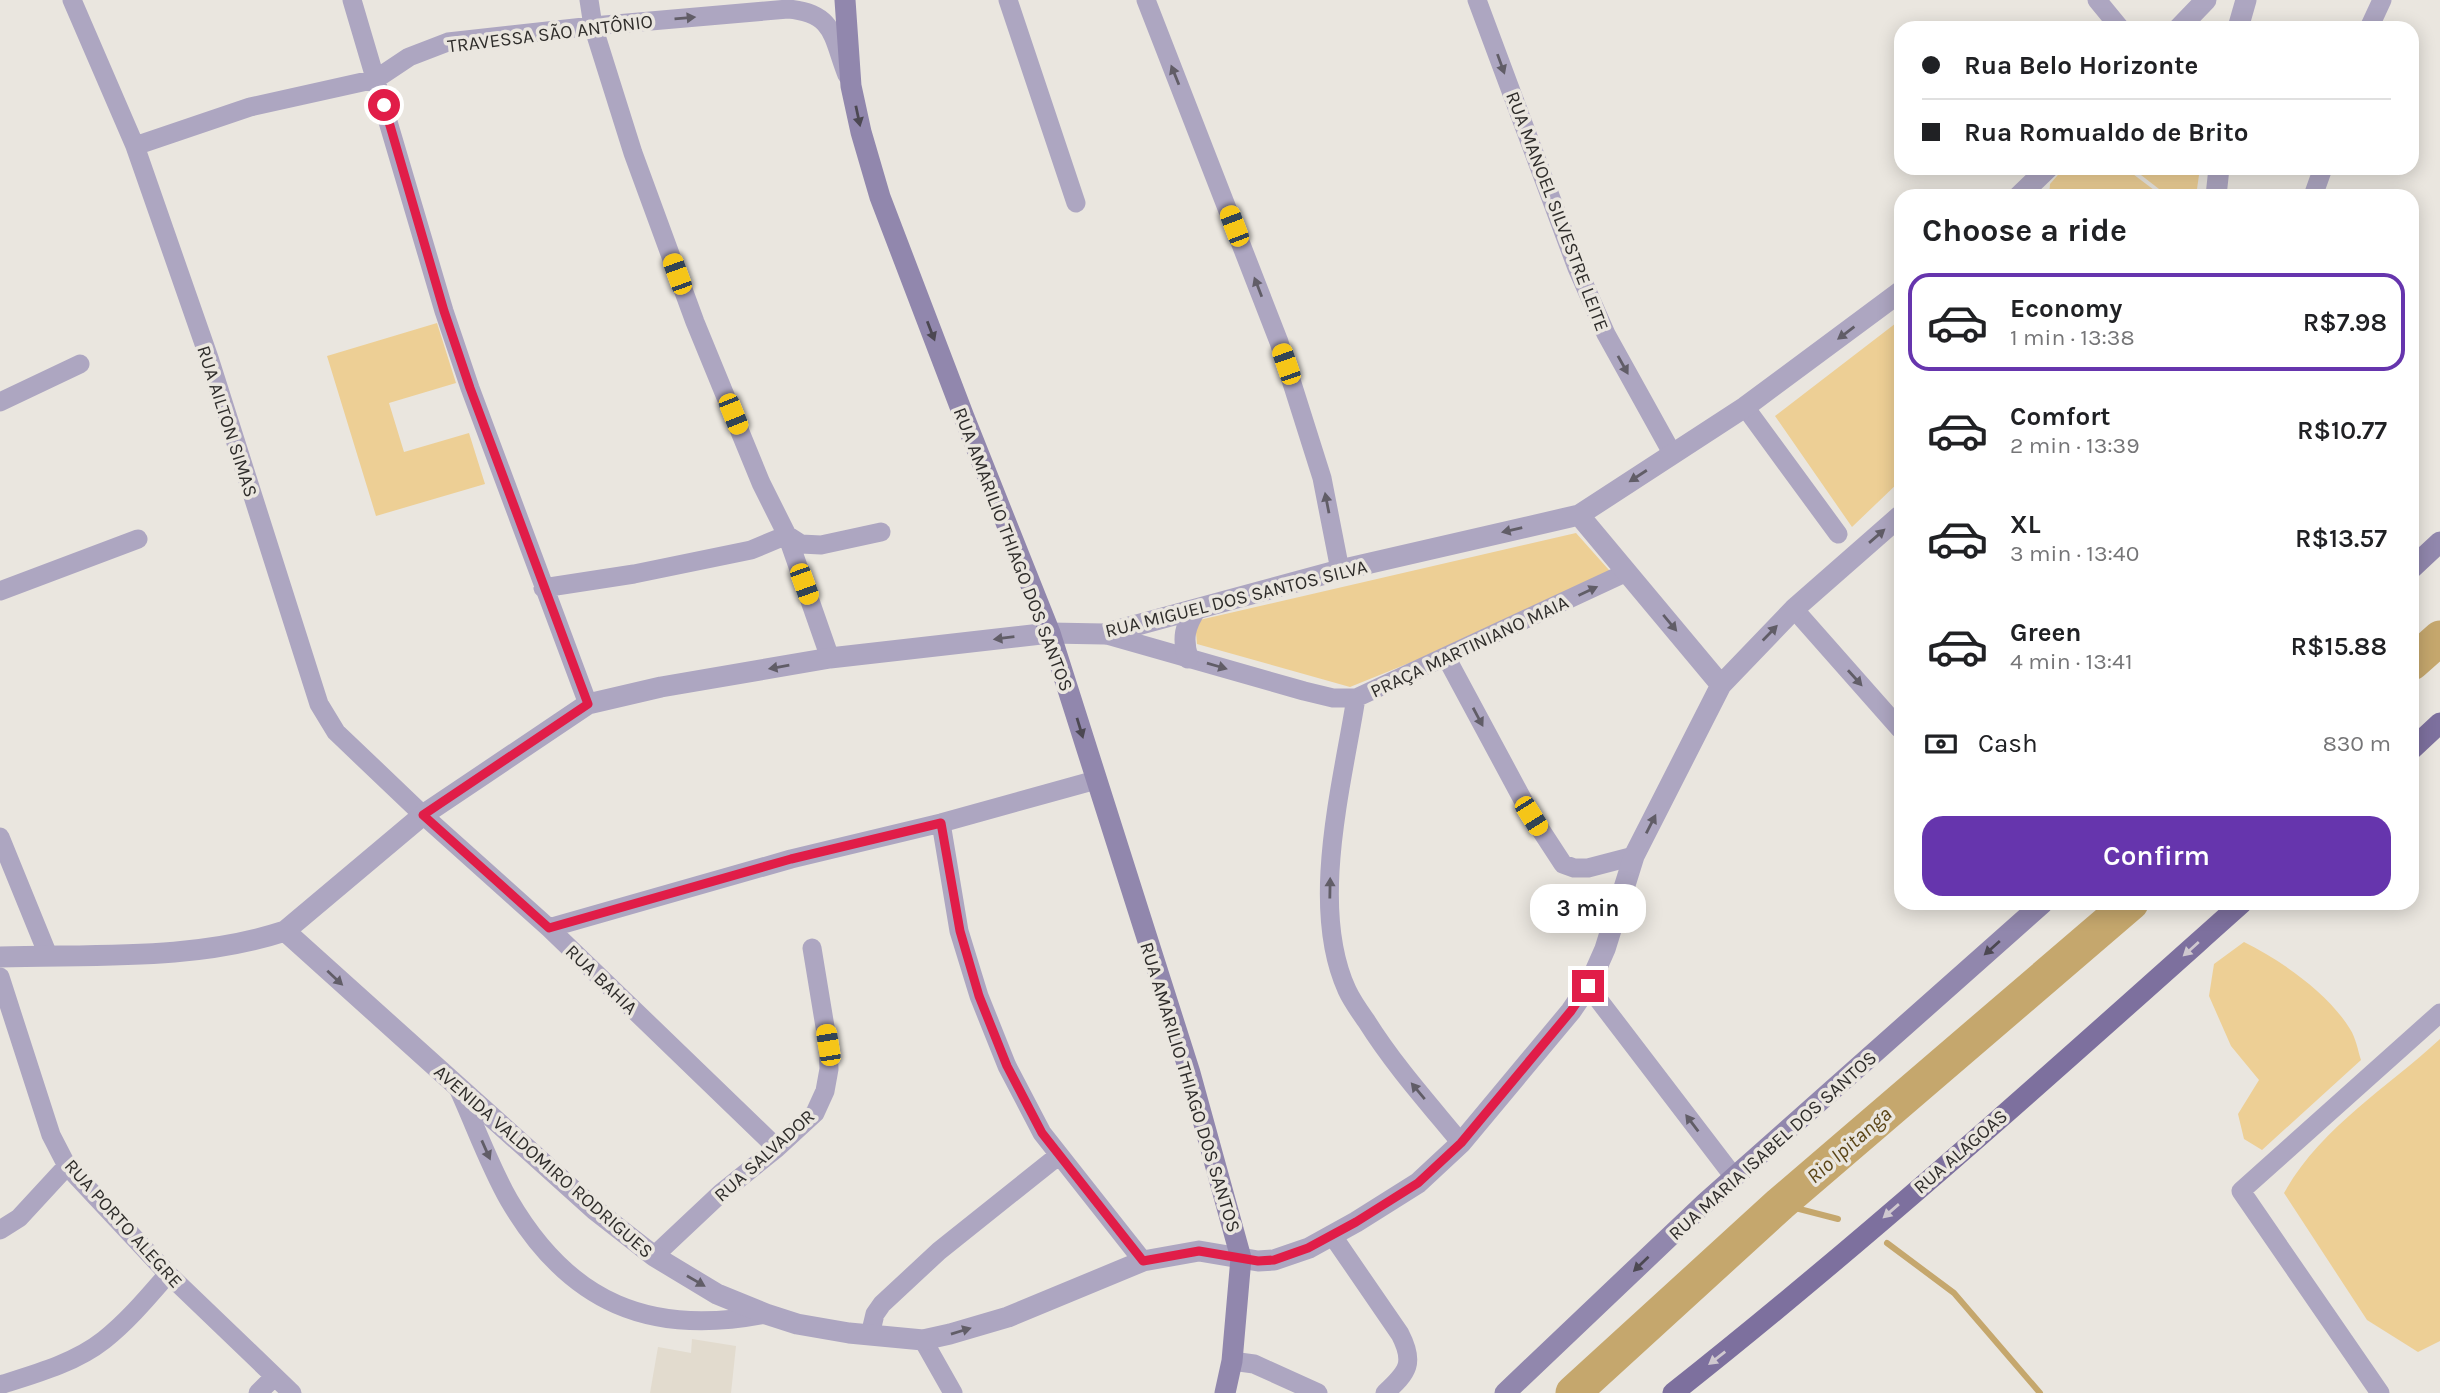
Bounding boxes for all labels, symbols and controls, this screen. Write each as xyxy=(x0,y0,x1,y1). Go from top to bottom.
street label: TRAVESSA SÃO ANTÔNIO xyxy=(446,10,654,58)
one-way arrow xyxy=(675,12,697,23)
text: Rua Belo Horizonte xyxy=(1964,50,2198,81)
one-way arrow xyxy=(1496,53,1507,74)
one-way arrow xyxy=(1170,64,1181,85)
street label: RUA MANOEL SILVESTRE LEITE xyxy=(1501,88,1613,334)
route start xyxy=(368,89,400,121)
one-way arrow xyxy=(852,105,863,127)
text: Rua Romualdo de Brito xyxy=(1964,117,2249,148)
car xyxy=(1217,203,1252,249)
text: Choose a ride xyxy=(1922,212,2127,249)
car xyxy=(660,251,695,297)
one-way arrow xyxy=(1252,276,1263,297)
icon: car xyxy=(1926,291,1989,354)
text: Economy xyxy=(2010,293,2122,324)
text: R$7.98 xyxy=(2303,307,2387,338)
one-way arrow xyxy=(926,321,937,342)
text: 1 min · 13:38 xyxy=(2010,324,2135,351)
one-way arrow xyxy=(1837,326,1855,340)
car xyxy=(1270,341,1303,387)
street label: RUA AILTON SIMAS xyxy=(192,343,262,500)
one-way arrow xyxy=(1617,355,1629,375)
car xyxy=(716,391,751,437)
icon: car xyxy=(1926,399,1989,462)
text: Comfort xyxy=(2010,401,2111,432)
street label: RUA AMARILIO THIAGO DOS SANTOS xyxy=(949,404,1077,694)
text: R$10.77 xyxy=(2297,415,2387,446)
text: 2 min · 13:39 xyxy=(2010,432,2139,459)
one-way arrow xyxy=(1629,469,1648,482)
one-way arrow xyxy=(1321,492,1332,514)
icon: car xyxy=(1926,507,1989,570)
text: XL xyxy=(2010,509,2041,540)
text: R$13.57 xyxy=(2295,523,2387,554)
one-way arrow xyxy=(1501,525,1523,536)
one-way arrow xyxy=(1869,529,1886,544)
text: 3 min · 13:40 xyxy=(2010,540,2139,567)
street label: RUA MIGUEL DOS SANTOS SILVA xyxy=(1103,556,1370,642)
car xyxy=(787,561,822,607)
one-way arrow xyxy=(1577,585,1598,596)
street label: PRAÇA MARTINIANO MAIA xyxy=(1367,591,1572,702)
one-way arrow xyxy=(1662,615,1677,632)
icon: car xyxy=(1926,615,1989,678)
text: Green xyxy=(2010,617,2082,648)
one-way arrow xyxy=(1762,625,1778,642)
text: R$15.88 xyxy=(2290,631,2387,662)
one-way arrow xyxy=(993,633,1015,644)
text: 4 min · 13:41 xyxy=(2010,648,2133,675)
one-way arrow xyxy=(1206,661,1227,671)
one-way arrow xyxy=(768,662,790,673)
one-way arrow xyxy=(1847,669,1863,687)
one-way arrow xyxy=(1472,708,1484,727)
one-way arrow xyxy=(1075,717,1085,738)
icon: cash xyxy=(1922,725,1960,763)
text: Cash xyxy=(1978,728,2038,759)
text: 830 m xyxy=(2323,730,2391,757)
car xyxy=(1511,793,1552,839)
one-way arrow xyxy=(1645,814,1656,834)
button: Confirm xyxy=(1922,816,2391,896)
one-way arrow xyxy=(1324,877,1335,899)
callout: 3 min xyxy=(1530,884,1646,934)
text: 3 min xyxy=(1556,895,1620,922)
street label: RUA BAHIA xyxy=(561,940,642,1019)
street label: RUA AMARILIO THIAGO DOS SANTOS xyxy=(1135,940,1245,1235)
one-way arrow xyxy=(1983,940,2001,956)
one-way arrow xyxy=(2183,940,2200,956)
one-way arrow xyxy=(326,969,343,985)
route end xyxy=(1572,970,1604,1002)
car xyxy=(815,1023,842,1067)
street label: RUA MARIA ISABEL DOS SANTOS xyxy=(1664,1047,1881,1245)
street label: AVENIDA VALDOMIRO RODRIGUES xyxy=(429,1061,657,1263)
one-way arrow xyxy=(1411,1082,1426,1099)
water label: Rio Ipitanga xyxy=(1802,1102,1896,1188)
street label: RUA SALVADOR xyxy=(710,1105,819,1207)
street label: RUA ALAGOAS xyxy=(1909,1105,2012,1198)
one-way arrow xyxy=(1686,1114,1700,1132)
one-way arrow xyxy=(481,1140,492,1161)
street label: RUA PORTO ALEGRE xyxy=(60,1155,187,1292)
one-way arrow xyxy=(1882,1203,1899,1218)
one-way arrow xyxy=(1632,1256,1650,1272)
one-way arrow xyxy=(687,1275,706,1287)
one-way arrow xyxy=(951,1325,972,1336)
one-way arrow xyxy=(1708,1350,1725,1365)

